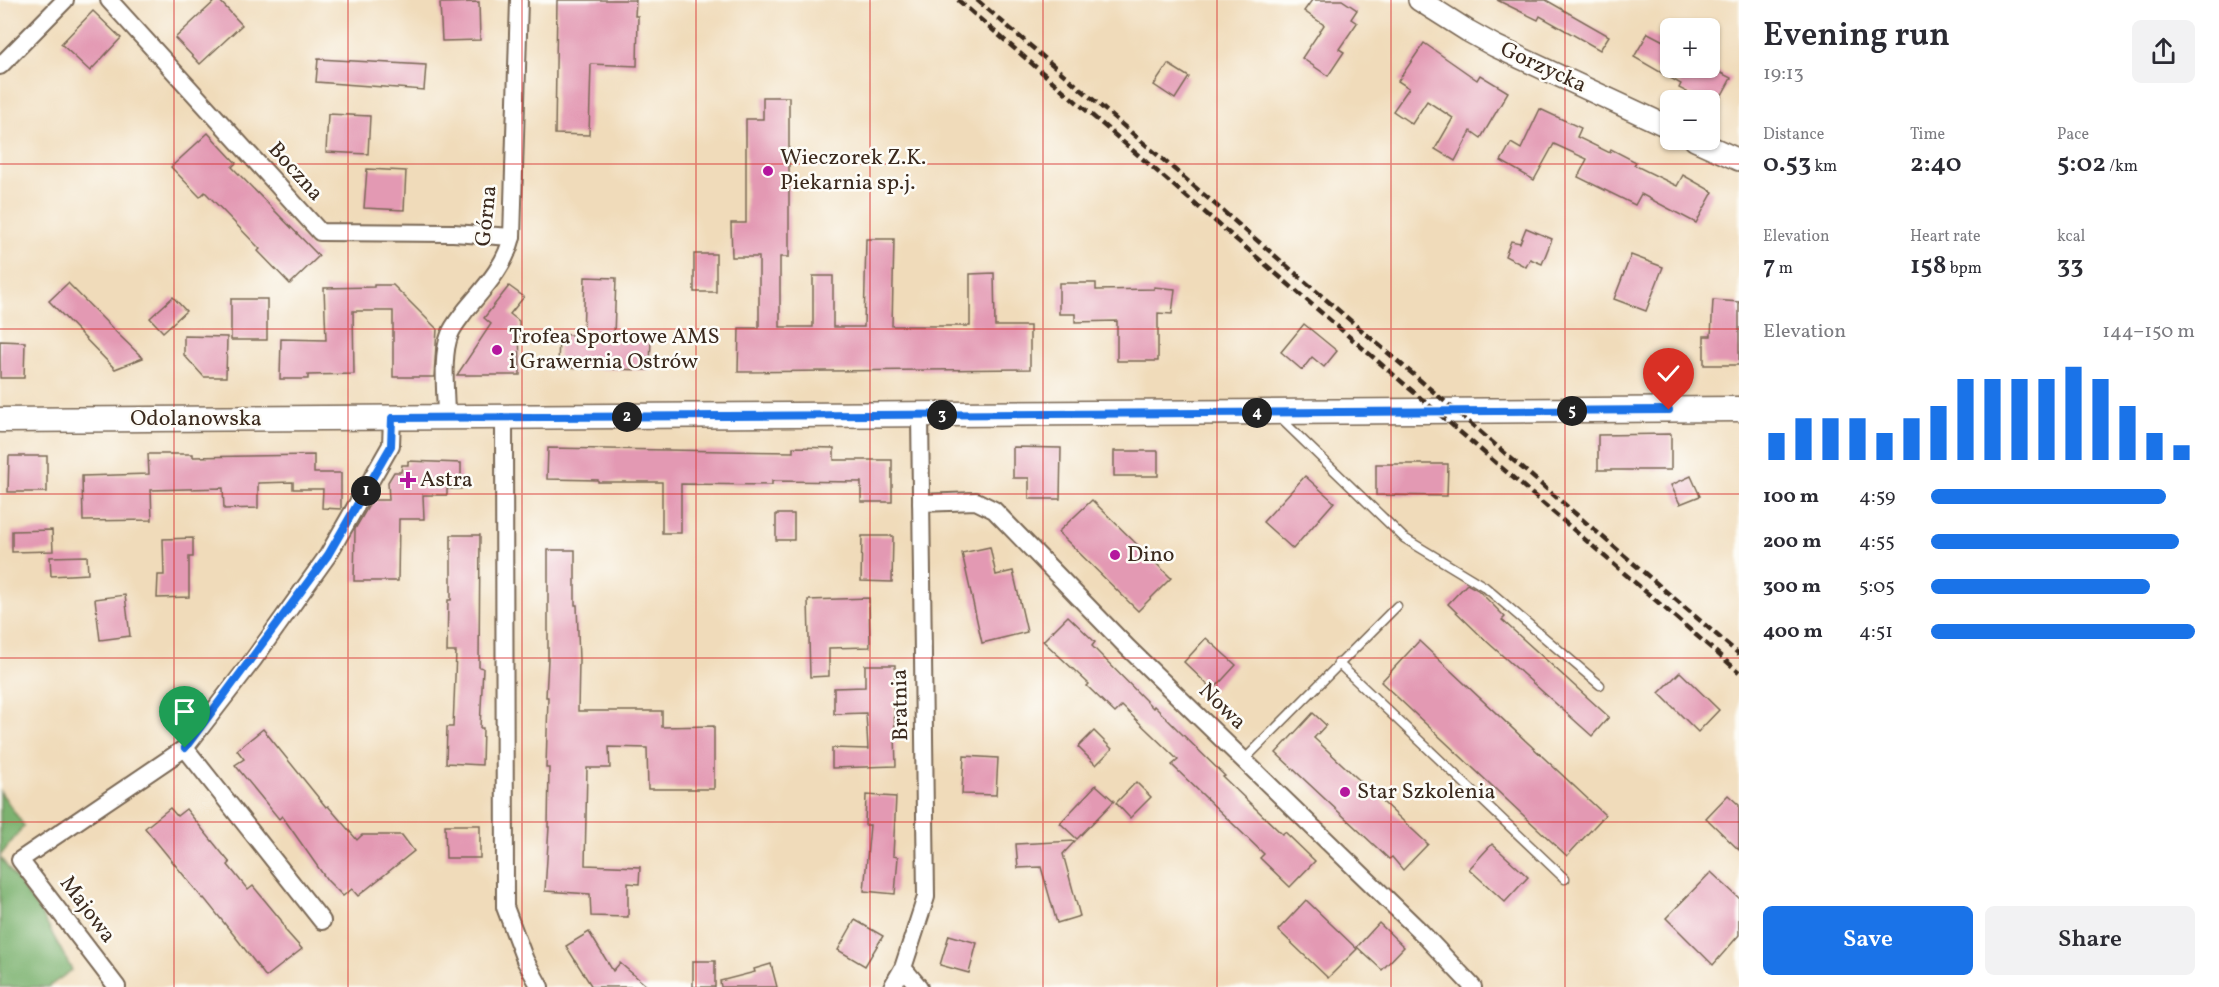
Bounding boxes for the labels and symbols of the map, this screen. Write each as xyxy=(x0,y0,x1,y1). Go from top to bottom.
street label: Gorzycka xyxy=(1495,35,1591,101)
street label: Boczna xyxy=(260,135,330,209)
place label: Wieczorek Z.K. Piekarnia sp.j. xyxy=(780,143,926,199)
marker: Wieczorek Z.K. Piekarnia sp.j. xyxy=(761,164,775,178)
street label: Górna xyxy=(468,184,506,248)
place label: Trofea Sportowe AMS i Grawernia Ostrów xyxy=(509,322,720,378)
marker: Trofea Sportowe AMS i Grawernia Ostrów xyxy=(490,343,504,357)
pin xyxy=(1643,348,1694,410)
pin: 5 xyxy=(1557,396,1587,426)
pin: 4 xyxy=(1242,398,1272,428)
pin: 3 xyxy=(927,400,957,430)
pin: 2 xyxy=(612,402,642,432)
street label: Odolanowska xyxy=(130,404,262,435)
place label: Astra xyxy=(420,465,473,496)
marker: Astra xyxy=(401,473,415,487)
pin: 1 xyxy=(351,476,381,506)
place label: Dino xyxy=(1127,540,1175,571)
marker: Dino xyxy=(1108,548,1122,562)
street label: Bratnia xyxy=(885,669,917,741)
street label: Nowa xyxy=(1191,676,1253,738)
pin xyxy=(159,686,210,748)
place label: Star Szkolenia xyxy=(1357,777,1496,808)
marker: Star Szkolenia xyxy=(1338,785,1352,799)
street label: Majowa xyxy=(51,870,123,950)

